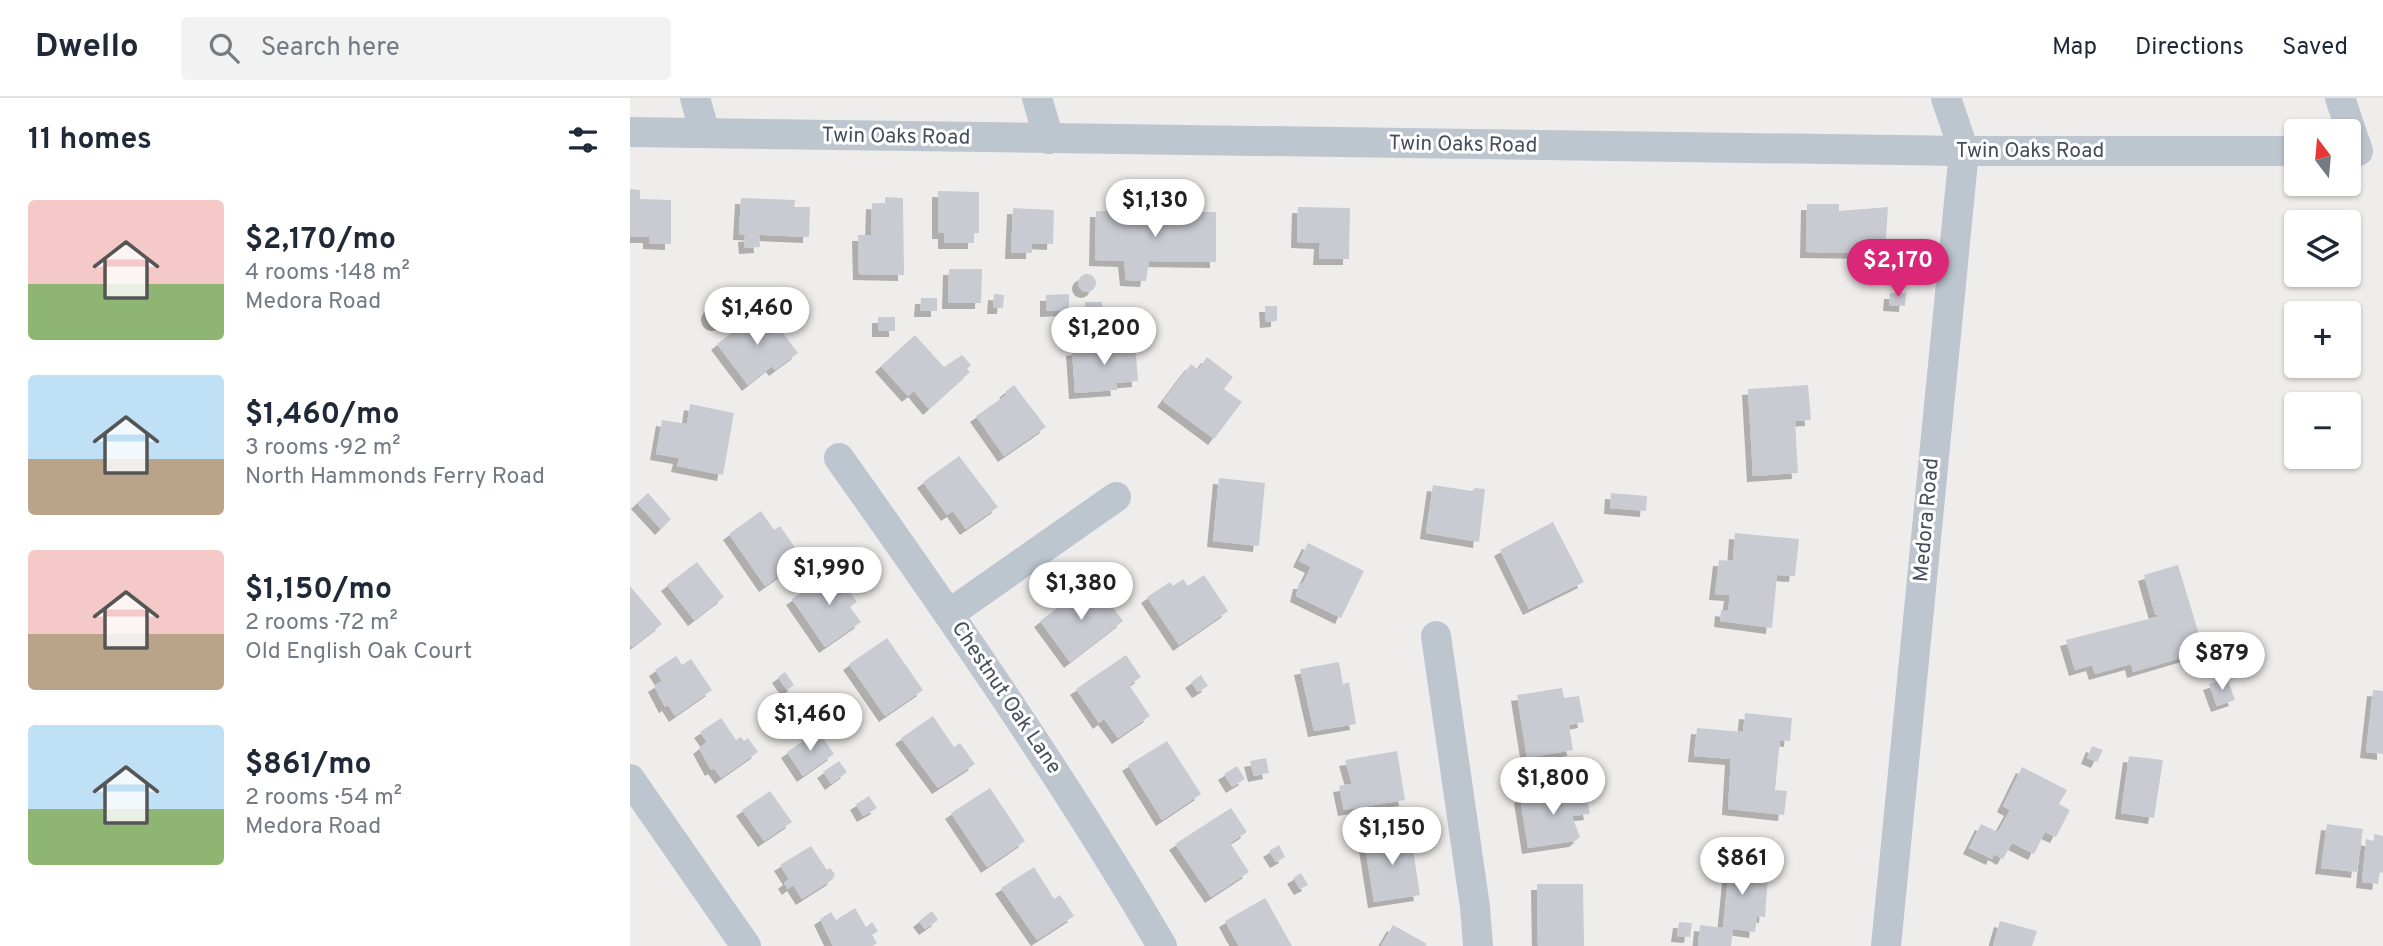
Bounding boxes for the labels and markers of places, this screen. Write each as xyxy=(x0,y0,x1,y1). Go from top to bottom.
pin: $1,130 xyxy=(1098,180,1212,239)
pin: $2,170 xyxy=(1841,240,1955,299)
pin: $1,460 xyxy=(700,288,814,347)
pin: $1,200 xyxy=(1047,308,1161,367)
pin: $1,990 xyxy=(772,547,886,607)
pin: $1,380 xyxy=(1024,562,1138,622)
pin: $879 xyxy=(2181,632,2263,692)
pin: $1,460 xyxy=(753,694,867,753)
pin: $1,800 xyxy=(1496,758,1610,817)
pin: $1,150 xyxy=(1335,808,1449,867)
pin: $861 xyxy=(1701,838,1783,897)

